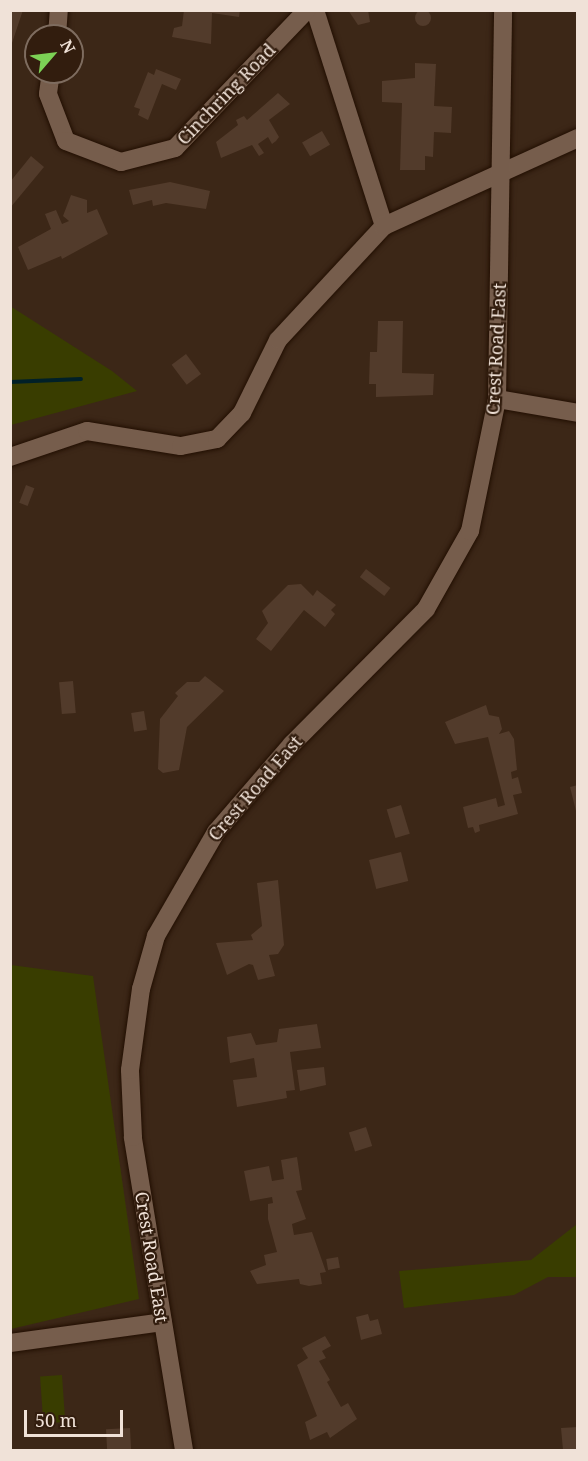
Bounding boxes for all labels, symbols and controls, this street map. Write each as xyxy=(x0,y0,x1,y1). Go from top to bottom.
north arrow xyxy=(24,24,84,84)
text: N xyxy=(55,36,81,57)
street label: Cinchring Road xyxy=(172,39,280,149)
street label: Crest Road East xyxy=(482,282,510,416)
street label: Crest Road East xyxy=(203,731,307,845)
street label: Crest Road East xyxy=(131,1190,173,1324)
scale bar xyxy=(27,1398,126,1436)
text: 50 m xyxy=(35,1408,77,1432)

